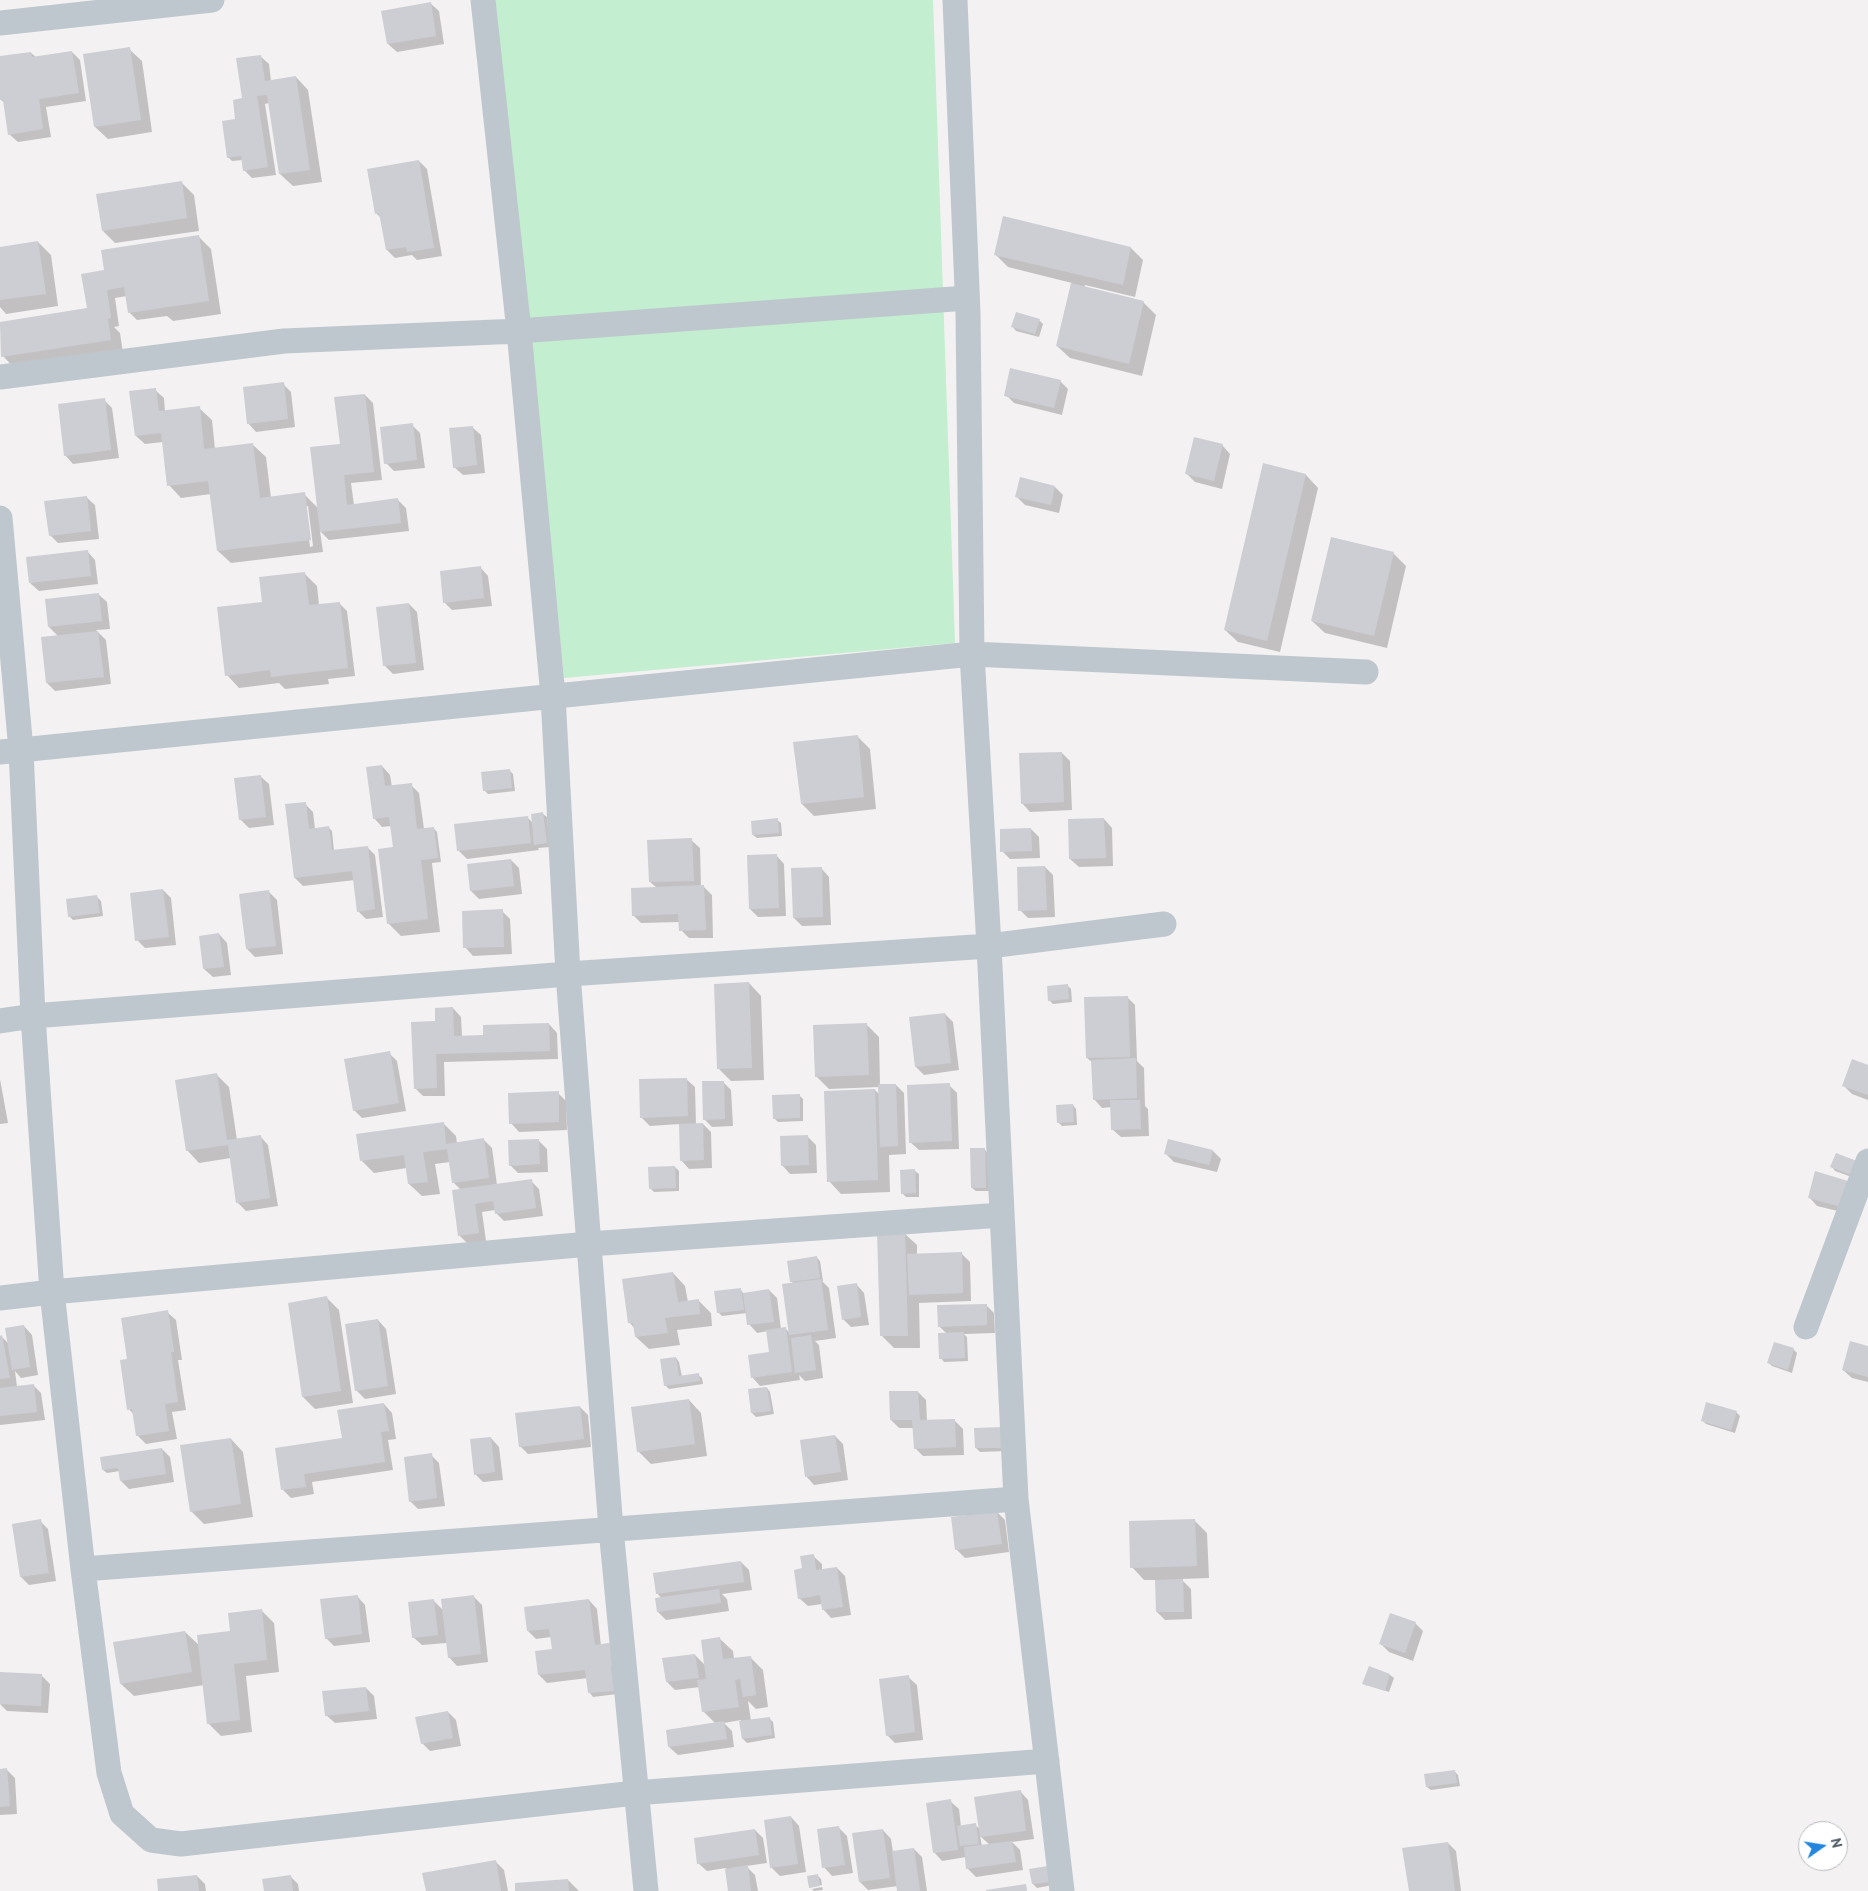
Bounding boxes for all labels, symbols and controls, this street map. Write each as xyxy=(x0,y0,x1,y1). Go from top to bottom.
north arrow xyxy=(1798,1821,1848,1871)
text: N xyxy=(1827,1836,1846,1849)

